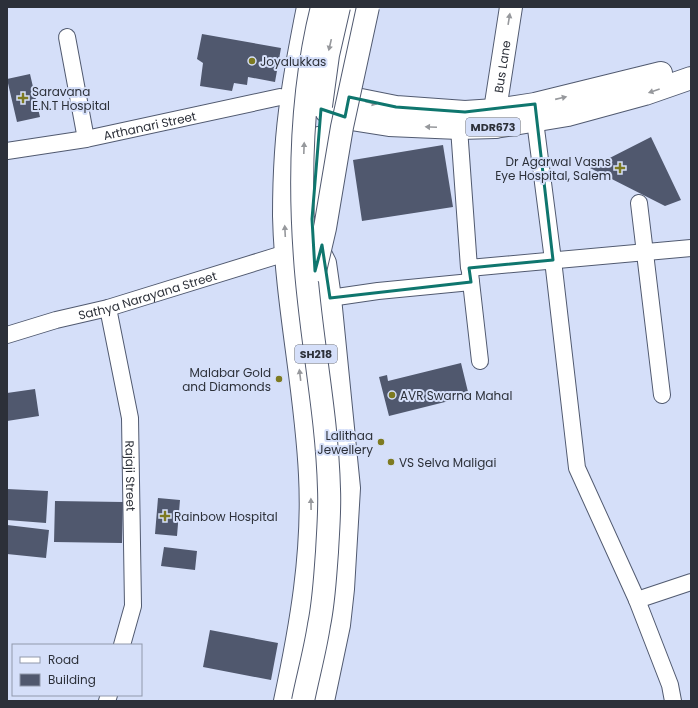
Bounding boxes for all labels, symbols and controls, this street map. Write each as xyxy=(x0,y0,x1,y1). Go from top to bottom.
one-way arrow xyxy=(506,13,512,25)
one-way arrow xyxy=(327,39,333,51)
street label: Bus Lane xyxy=(489,39,514,94)
place label: Joyalukkas xyxy=(260,53,326,70)
marker: Joyalukkas xyxy=(247,56,257,66)
place label: Saravana E.N.T Hospital xyxy=(32,83,110,114)
one-way arrow xyxy=(648,88,660,94)
marker: Saravana E.N.T Hospital xyxy=(17,92,29,104)
one-way arrow xyxy=(554,95,567,101)
one-way arrow xyxy=(365,100,377,106)
street label: Arthanari Street xyxy=(102,107,198,144)
road number: MDR673 xyxy=(466,118,520,136)
one-way arrow xyxy=(424,124,437,130)
one-way arrow xyxy=(301,141,307,154)
place label: Dr Agarwal Vasns Eye Hospital, Salem xyxy=(495,153,611,184)
marker: Dr Agarwal Vasns Eye Hospital, Salem xyxy=(614,162,626,174)
one-way arrow xyxy=(282,224,288,237)
street label: Sathya Narayana Street xyxy=(76,266,219,323)
road number: SH218 xyxy=(295,345,337,363)
place label: Malabar Gold and Diamonds xyxy=(182,364,271,395)
one-way arrow xyxy=(297,368,303,381)
marker: Malabar Gold and Diamonds xyxy=(274,374,284,384)
place label: AVR Swarna Mahal xyxy=(400,387,512,404)
marker: AVR Swarna Mahal xyxy=(387,390,397,400)
place label: Lalithaa Jewellery xyxy=(317,427,373,458)
marker: Lalithaa Jewellery xyxy=(376,437,386,447)
street label: Rajaji Street xyxy=(122,440,140,511)
place label: VS Selva Maligai xyxy=(399,454,496,471)
marker: VS Selva Maligai xyxy=(386,457,396,467)
one-way arrow xyxy=(308,497,314,510)
place label: Rainbow Hospital xyxy=(174,508,278,525)
marker: Rainbow Hospital xyxy=(159,510,171,522)
legend xyxy=(12,644,142,696)
text: Road xyxy=(48,651,79,668)
text: Building xyxy=(48,671,96,688)

